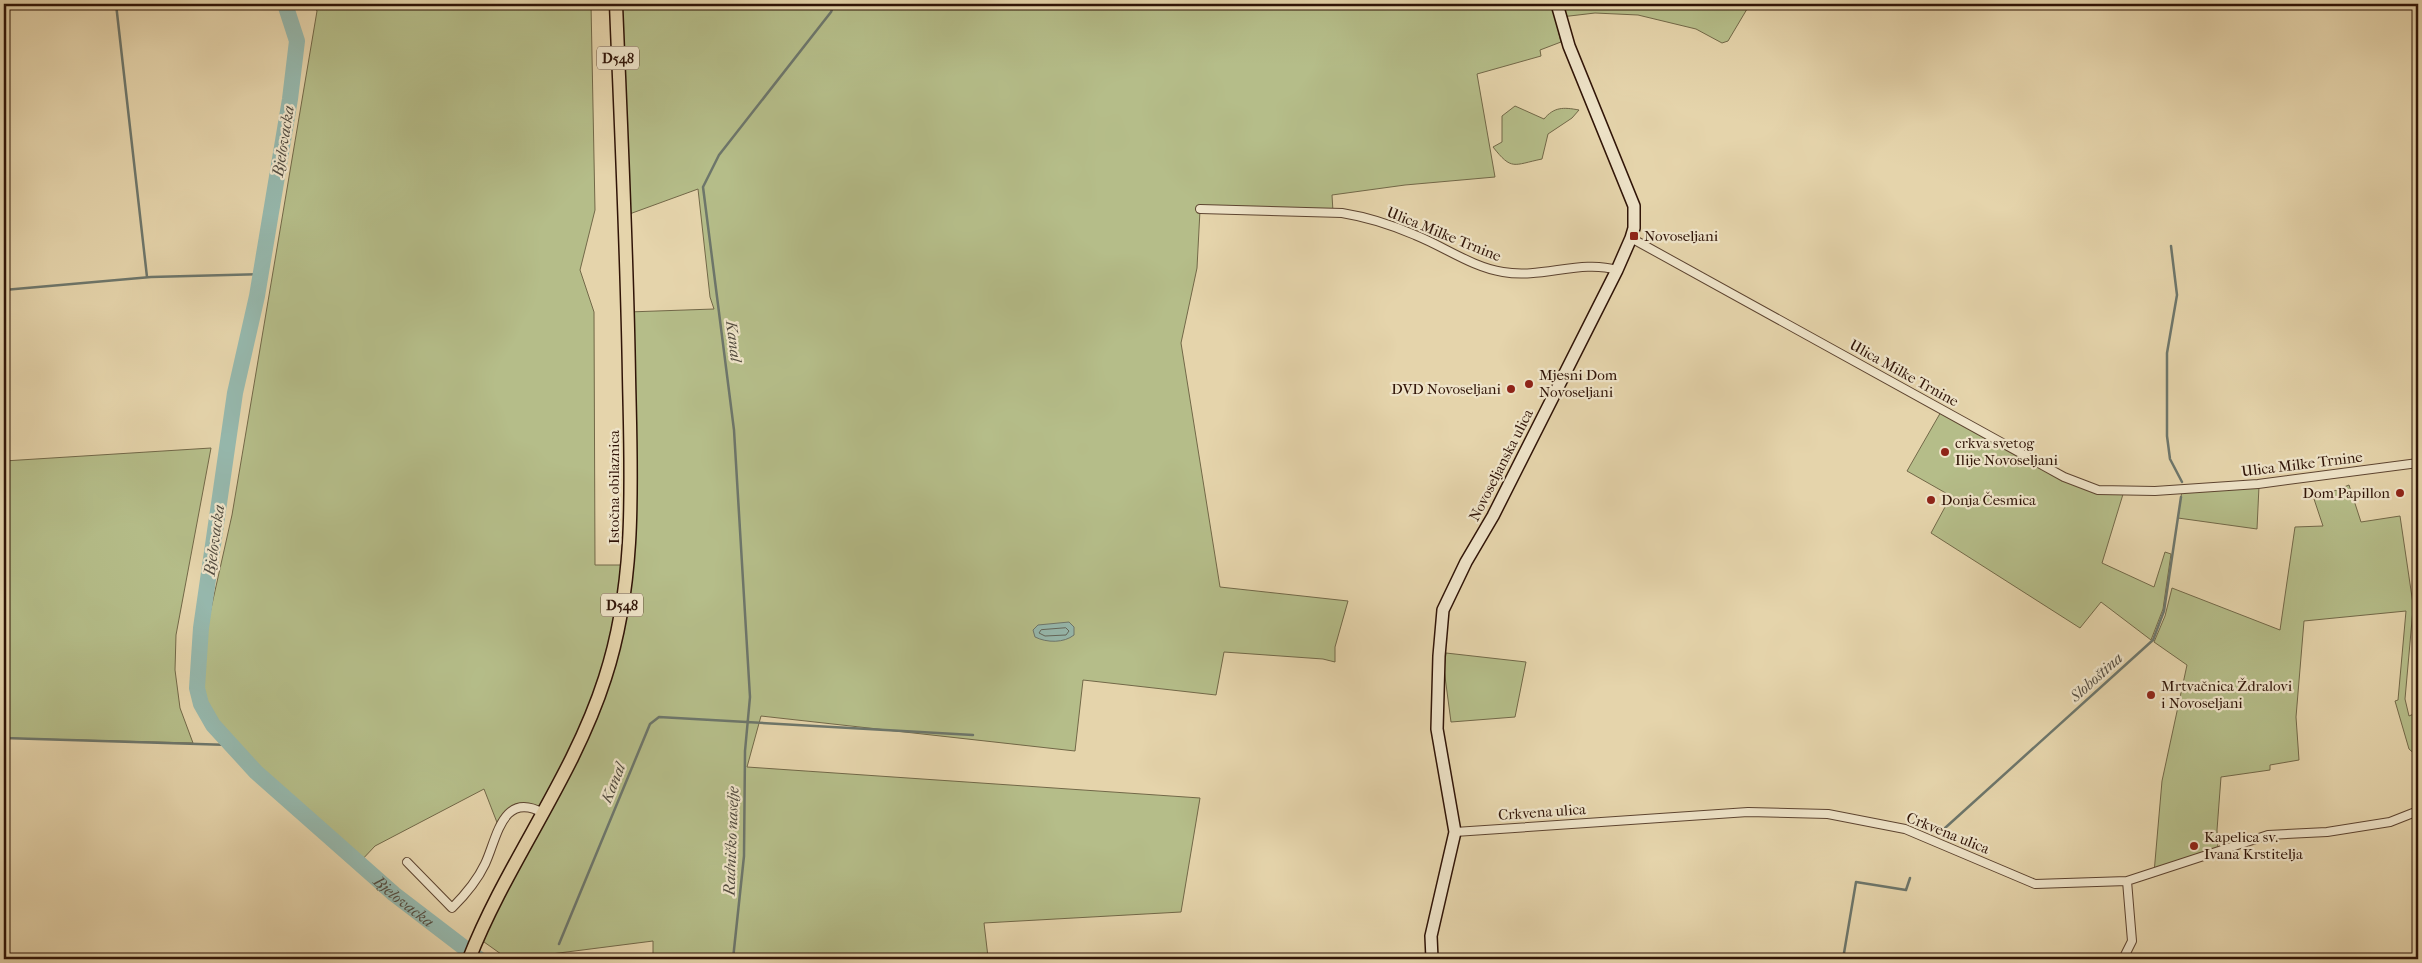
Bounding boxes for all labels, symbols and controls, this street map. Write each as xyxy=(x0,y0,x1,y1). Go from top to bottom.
road number: D548 xyxy=(597,46,639,70)
water label: Bjelovacka xyxy=(268,104,298,179)
street label: Ulica Milke Trnine xyxy=(1384,203,1504,265)
place label: Novoseljani xyxy=(1644,227,1719,245)
marker: Novoseljani xyxy=(1628,230,1640,242)
water label: Kanal xyxy=(722,318,746,365)
street label: Ulica Milke Trnine xyxy=(1846,336,1962,411)
place label: Mjesni Dom Novoseljani xyxy=(1539,366,1618,401)
marker: Mjesni Dom Novoseljani xyxy=(1523,378,1535,390)
place label: DVD Novoseljani xyxy=(1391,380,1502,398)
marker: DVD Novoseljani xyxy=(1505,383,1517,395)
street label: Novoseljanska ulica xyxy=(1465,405,1538,524)
street label: Istočna obilaznica xyxy=(605,429,623,544)
place label: crkva svetog Ilije Novoseljani xyxy=(1955,434,2059,469)
marker: crkva svetog Ilije Novoseljani xyxy=(1939,446,1951,458)
street label: Ulica Milke Trnine xyxy=(2240,448,2364,480)
place label: Dom Papillon xyxy=(2303,484,2390,502)
marker: Dom Papillon xyxy=(2394,487,2406,499)
place label: Donja Česmica xyxy=(1941,491,2037,509)
marker: Donja Česmica xyxy=(1925,494,1937,506)
water label: Bjelovacka xyxy=(199,503,228,578)
road number: D548 xyxy=(601,594,643,616)
water label: Sloboština xyxy=(2065,648,2126,706)
place label: Mrtvačnica Ždralovi i Novoseljani xyxy=(2161,677,2293,712)
marker: Mrtvačnica Ždralovi i Novoseljani xyxy=(2145,689,2157,701)
water label: Kanal xyxy=(596,758,630,807)
water label: Radničko naselje xyxy=(720,786,742,897)
street label: Crkvena ulica xyxy=(1497,800,1588,824)
street label: Crkvena ulica xyxy=(1904,808,1993,858)
place label: Kapelica sv. Ivana Krstitelja xyxy=(2204,828,2304,863)
marker: Kapelica sv. Ivana Krstitelja xyxy=(2188,840,2200,852)
water label: Bjelovacka xyxy=(369,871,438,931)

